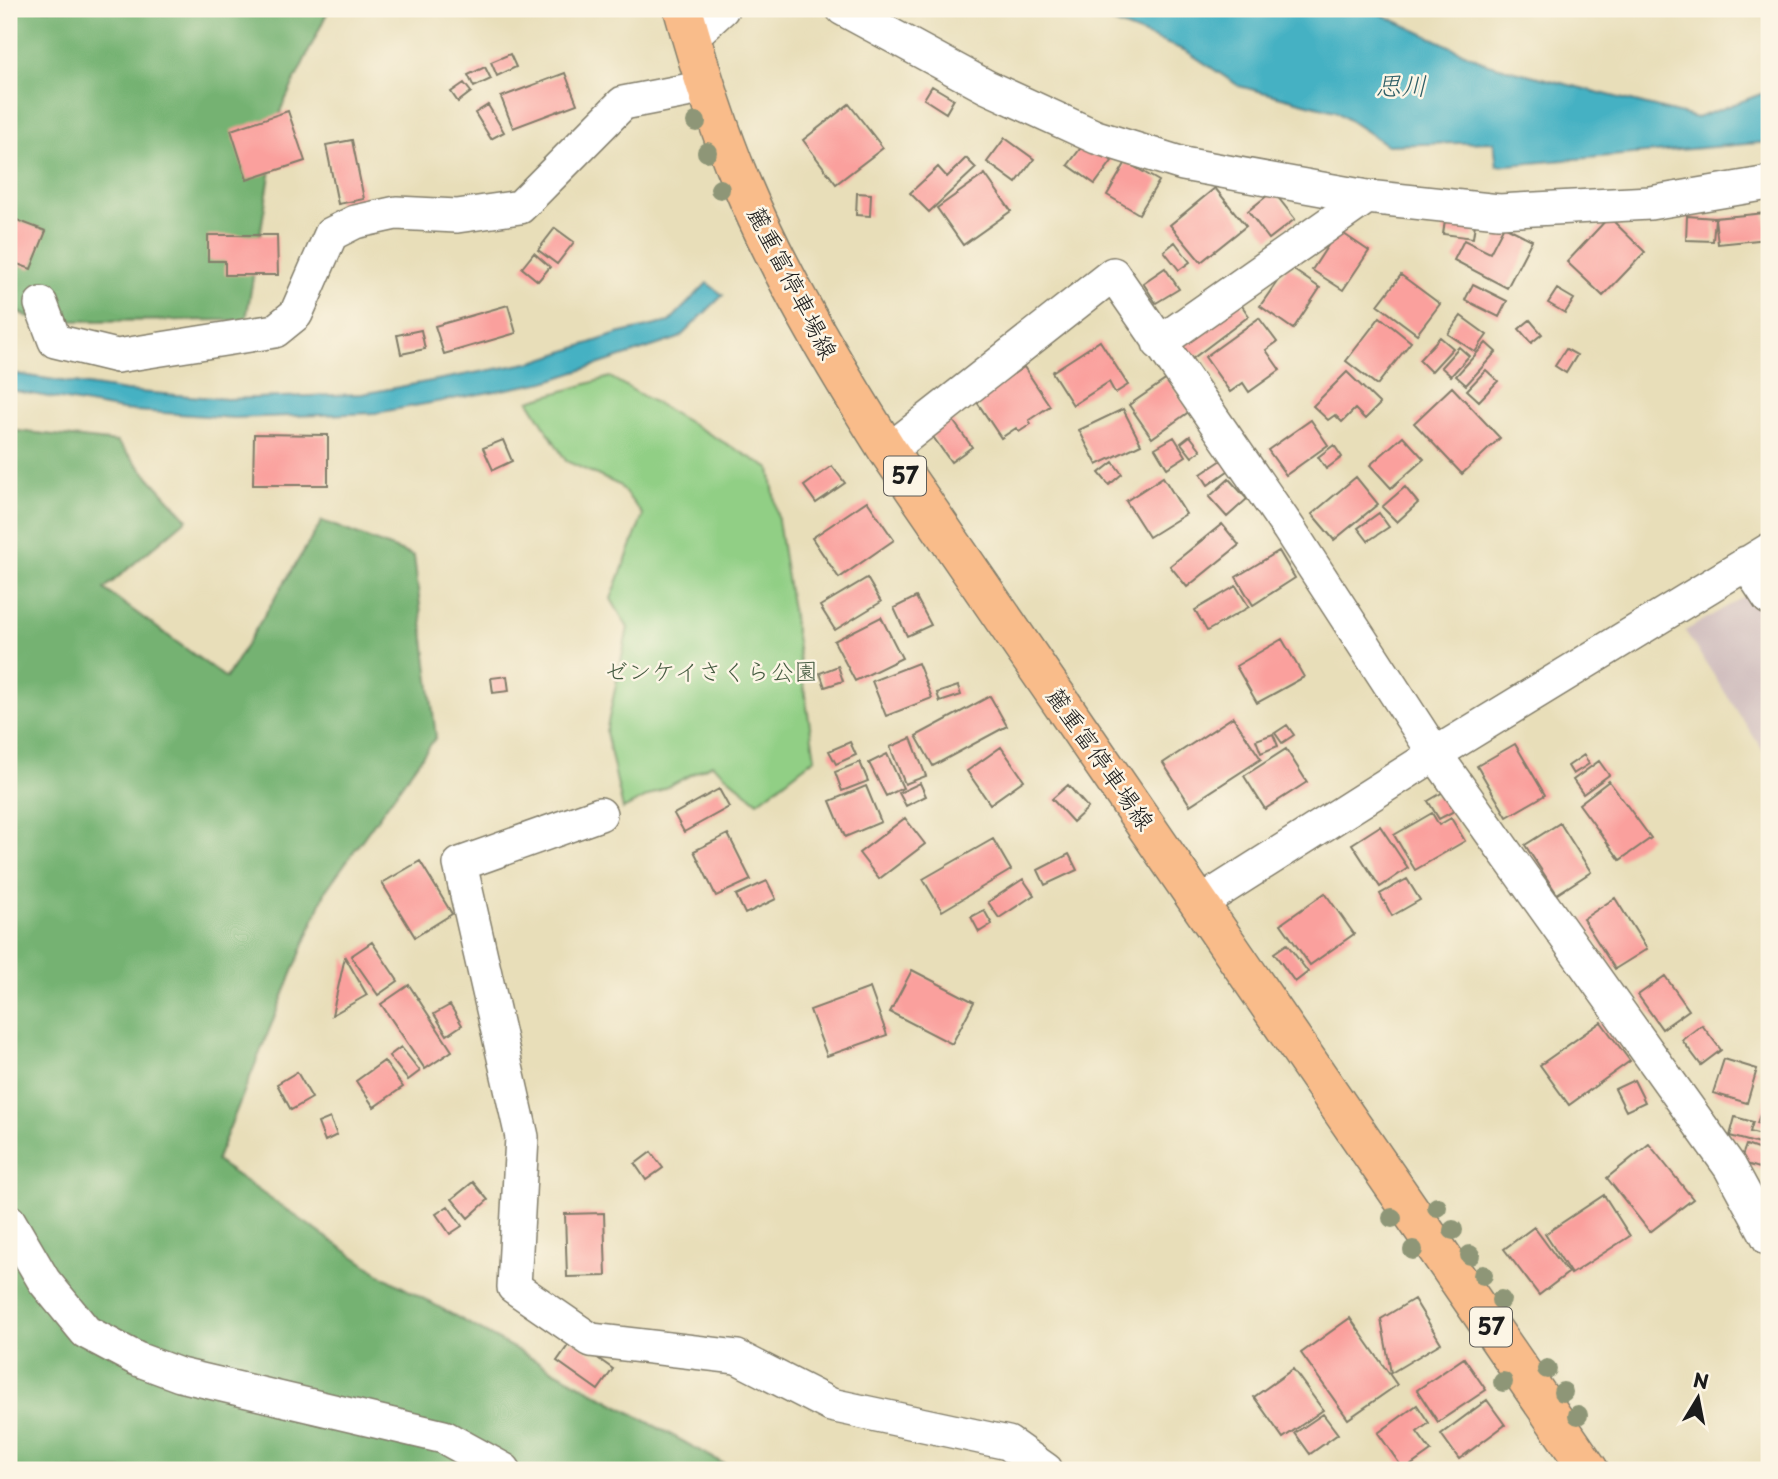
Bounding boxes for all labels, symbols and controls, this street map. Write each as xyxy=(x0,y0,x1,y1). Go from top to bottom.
water label: 思川 xyxy=(1375,65,1427,104)
street label: 麓重富停車場線 xyxy=(740,199,848,365)
road number: 57 xyxy=(884,456,926,496)
park label: ゼンケイさくら公園 xyxy=(604,652,818,688)
street label: 麓重富停車場線 xyxy=(1039,679,1165,837)
road number: 57 xyxy=(1470,1308,1512,1346)
north arrow xyxy=(1662,1364,1732,1434)
text: N xyxy=(1691,1365,1711,1395)

